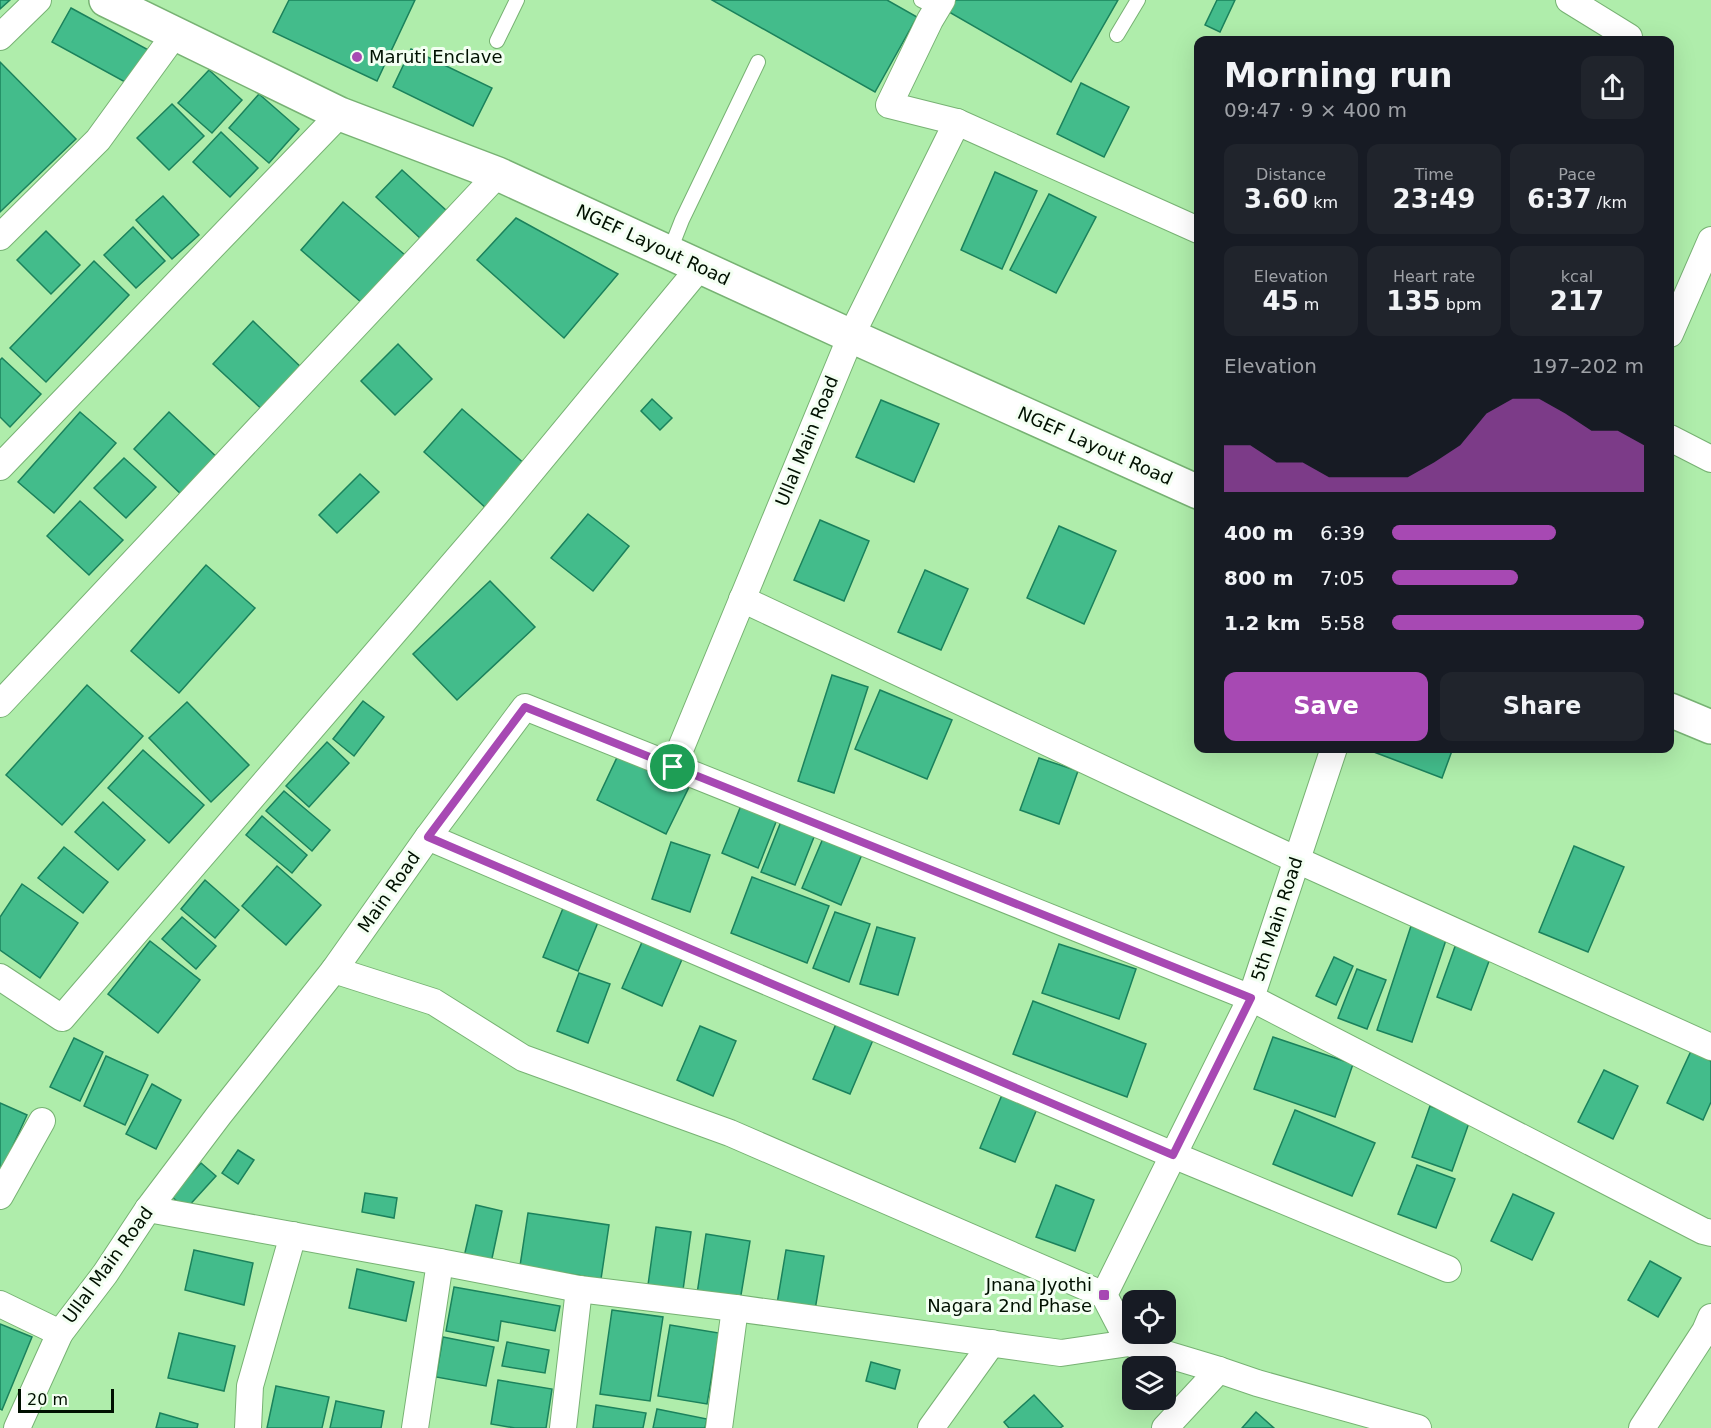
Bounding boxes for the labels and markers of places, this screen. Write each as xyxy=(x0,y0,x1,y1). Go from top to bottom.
place label: Maruti Enclave xyxy=(369,46,503,67)
marker: Maruti Enclave xyxy=(350,50,364,64)
pin xyxy=(647,741,698,792)
place label: Jnana Jyothi Nagara 2nd Phase xyxy=(927,1274,1092,1316)
marker: Jnana Jyothi Nagara 2nd Phase xyxy=(1097,1288,1111,1302)

